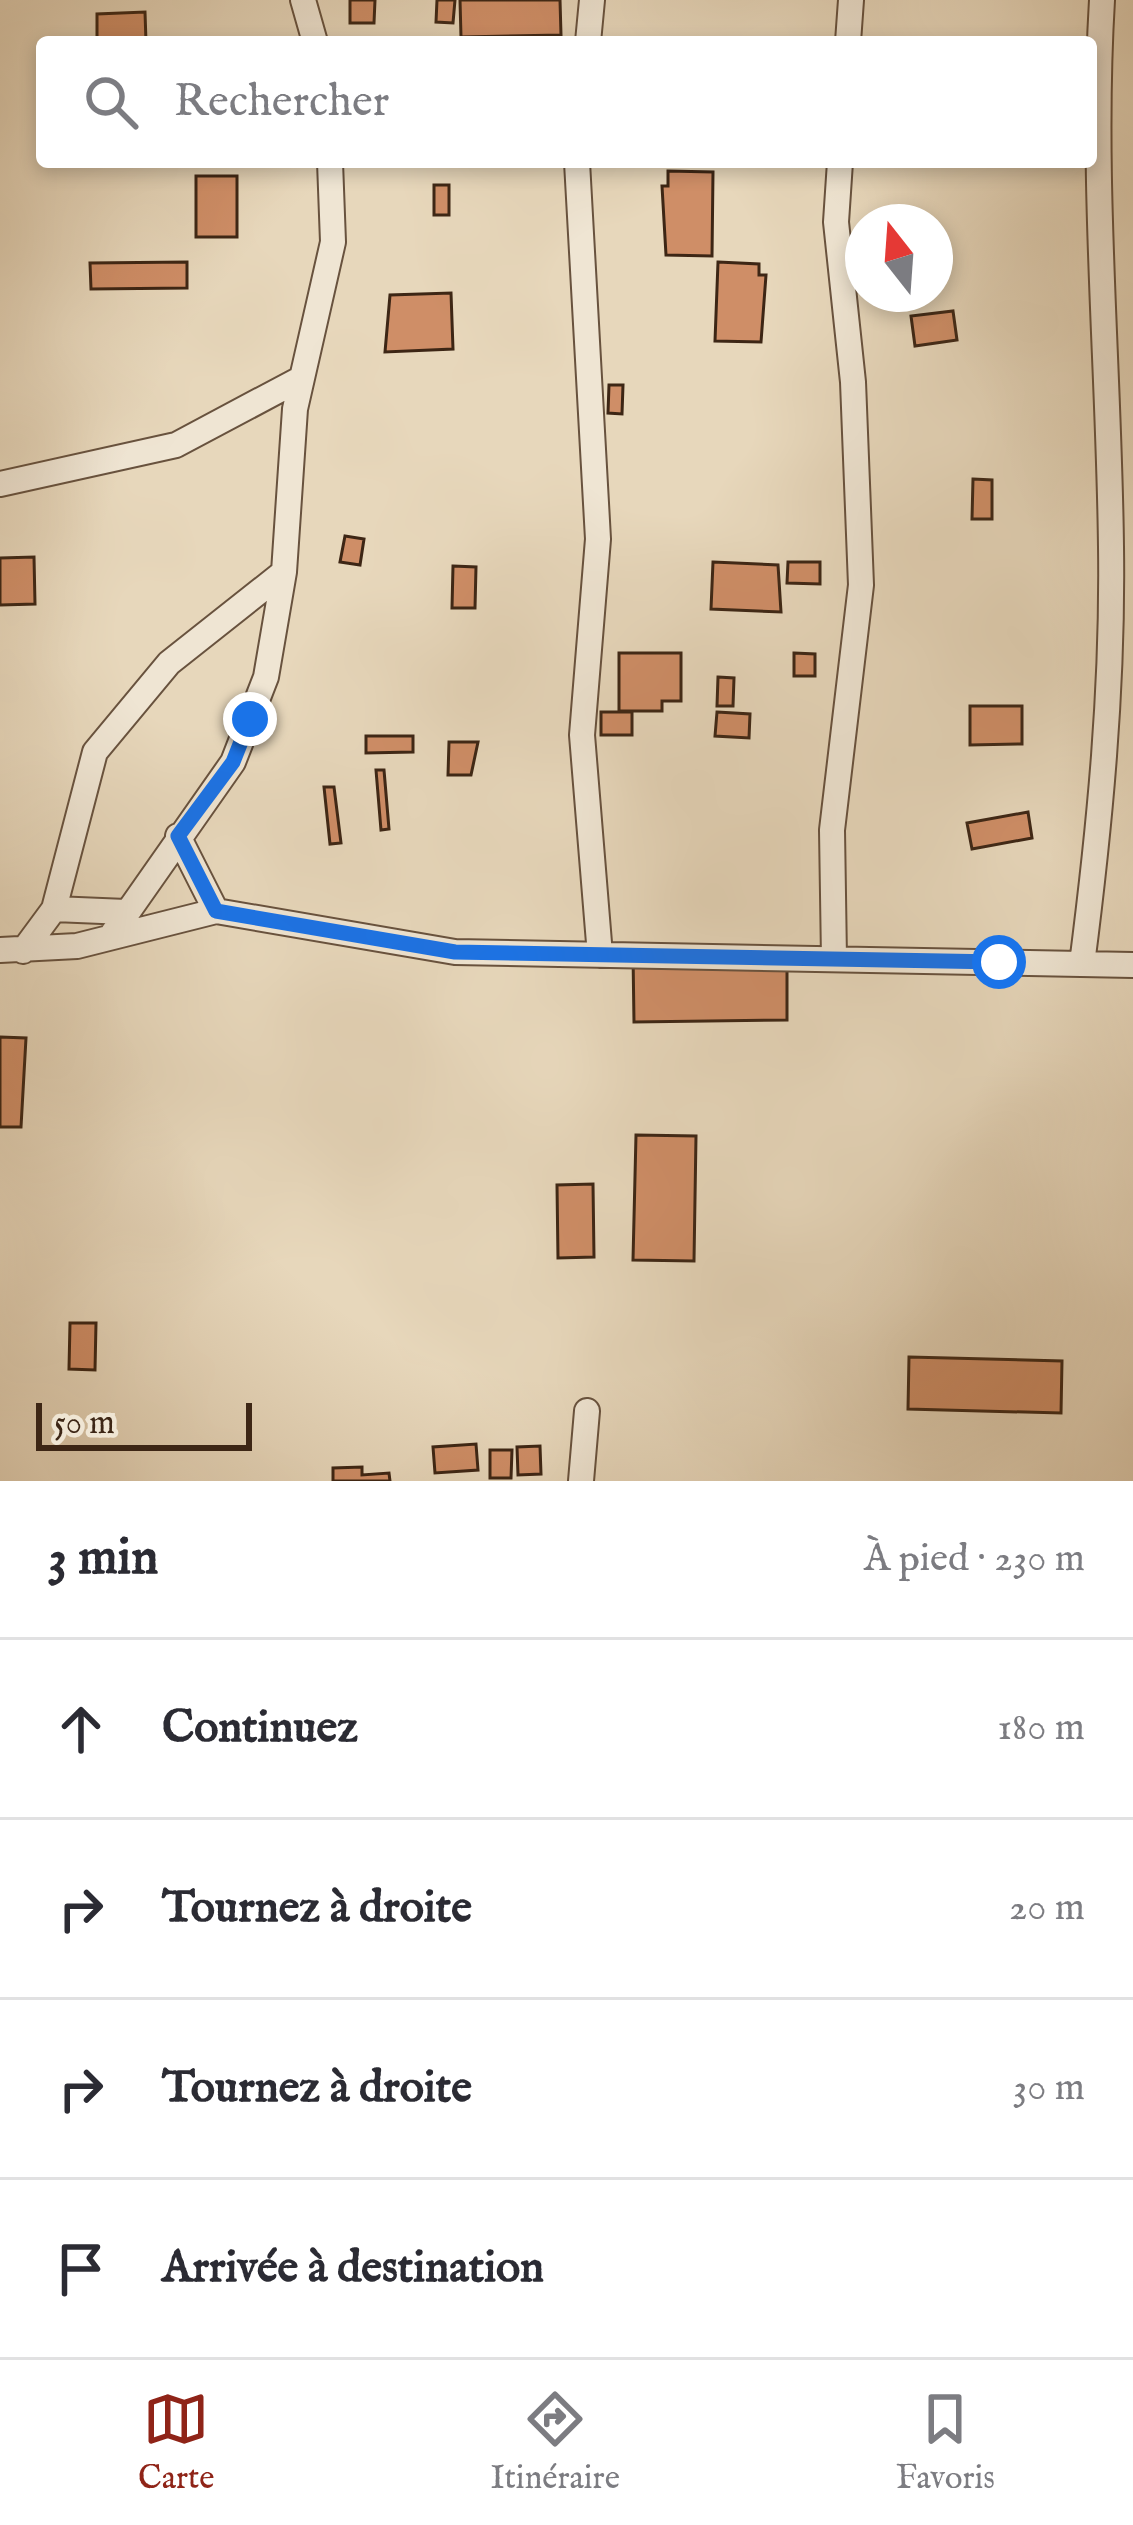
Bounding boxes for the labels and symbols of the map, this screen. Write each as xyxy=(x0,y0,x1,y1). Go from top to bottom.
north arrow xyxy=(845,204,953,312)
route end xyxy=(223,692,277,746)
route start xyxy=(972,935,1026,989)
scale bar xyxy=(36,1397,252,1450)

